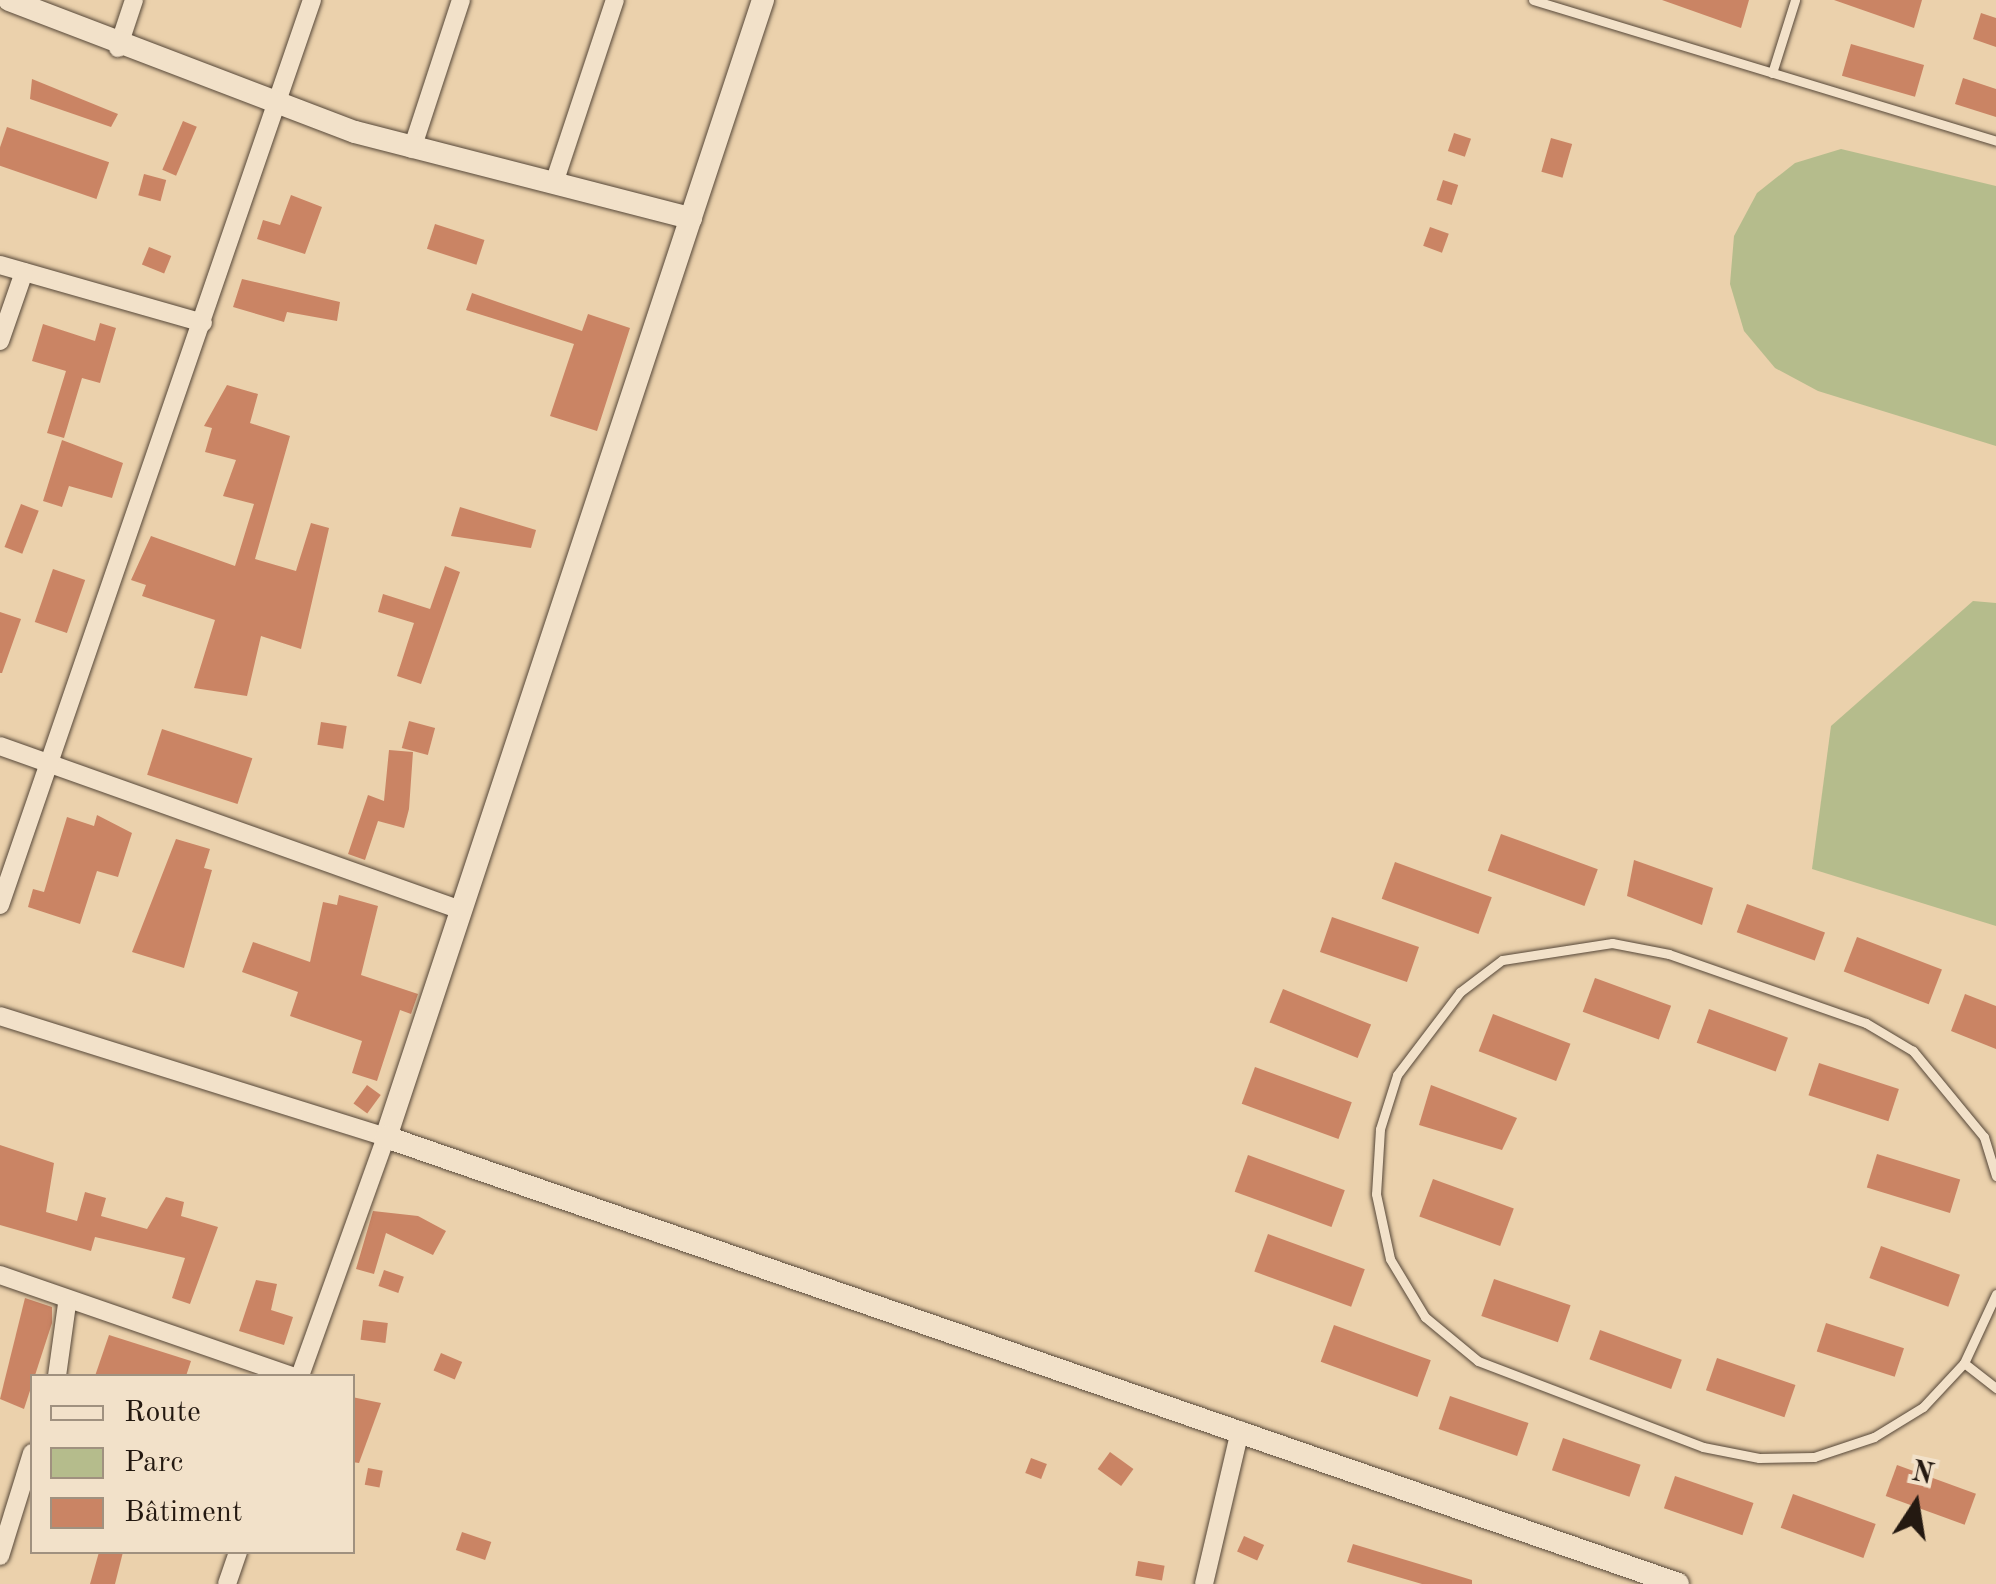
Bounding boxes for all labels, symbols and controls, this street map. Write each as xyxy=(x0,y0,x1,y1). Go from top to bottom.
legend xyxy=(30,1374,355,1554)
text: Route xyxy=(124,1398,201,1428)
text: Parc xyxy=(124,1448,183,1478)
north arrow xyxy=(1866,1454,1966,1554)
text: N xyxy=(1909,1459,1936,1491)
text: Bâtiment xyxy=(124,1498,242,1528)

